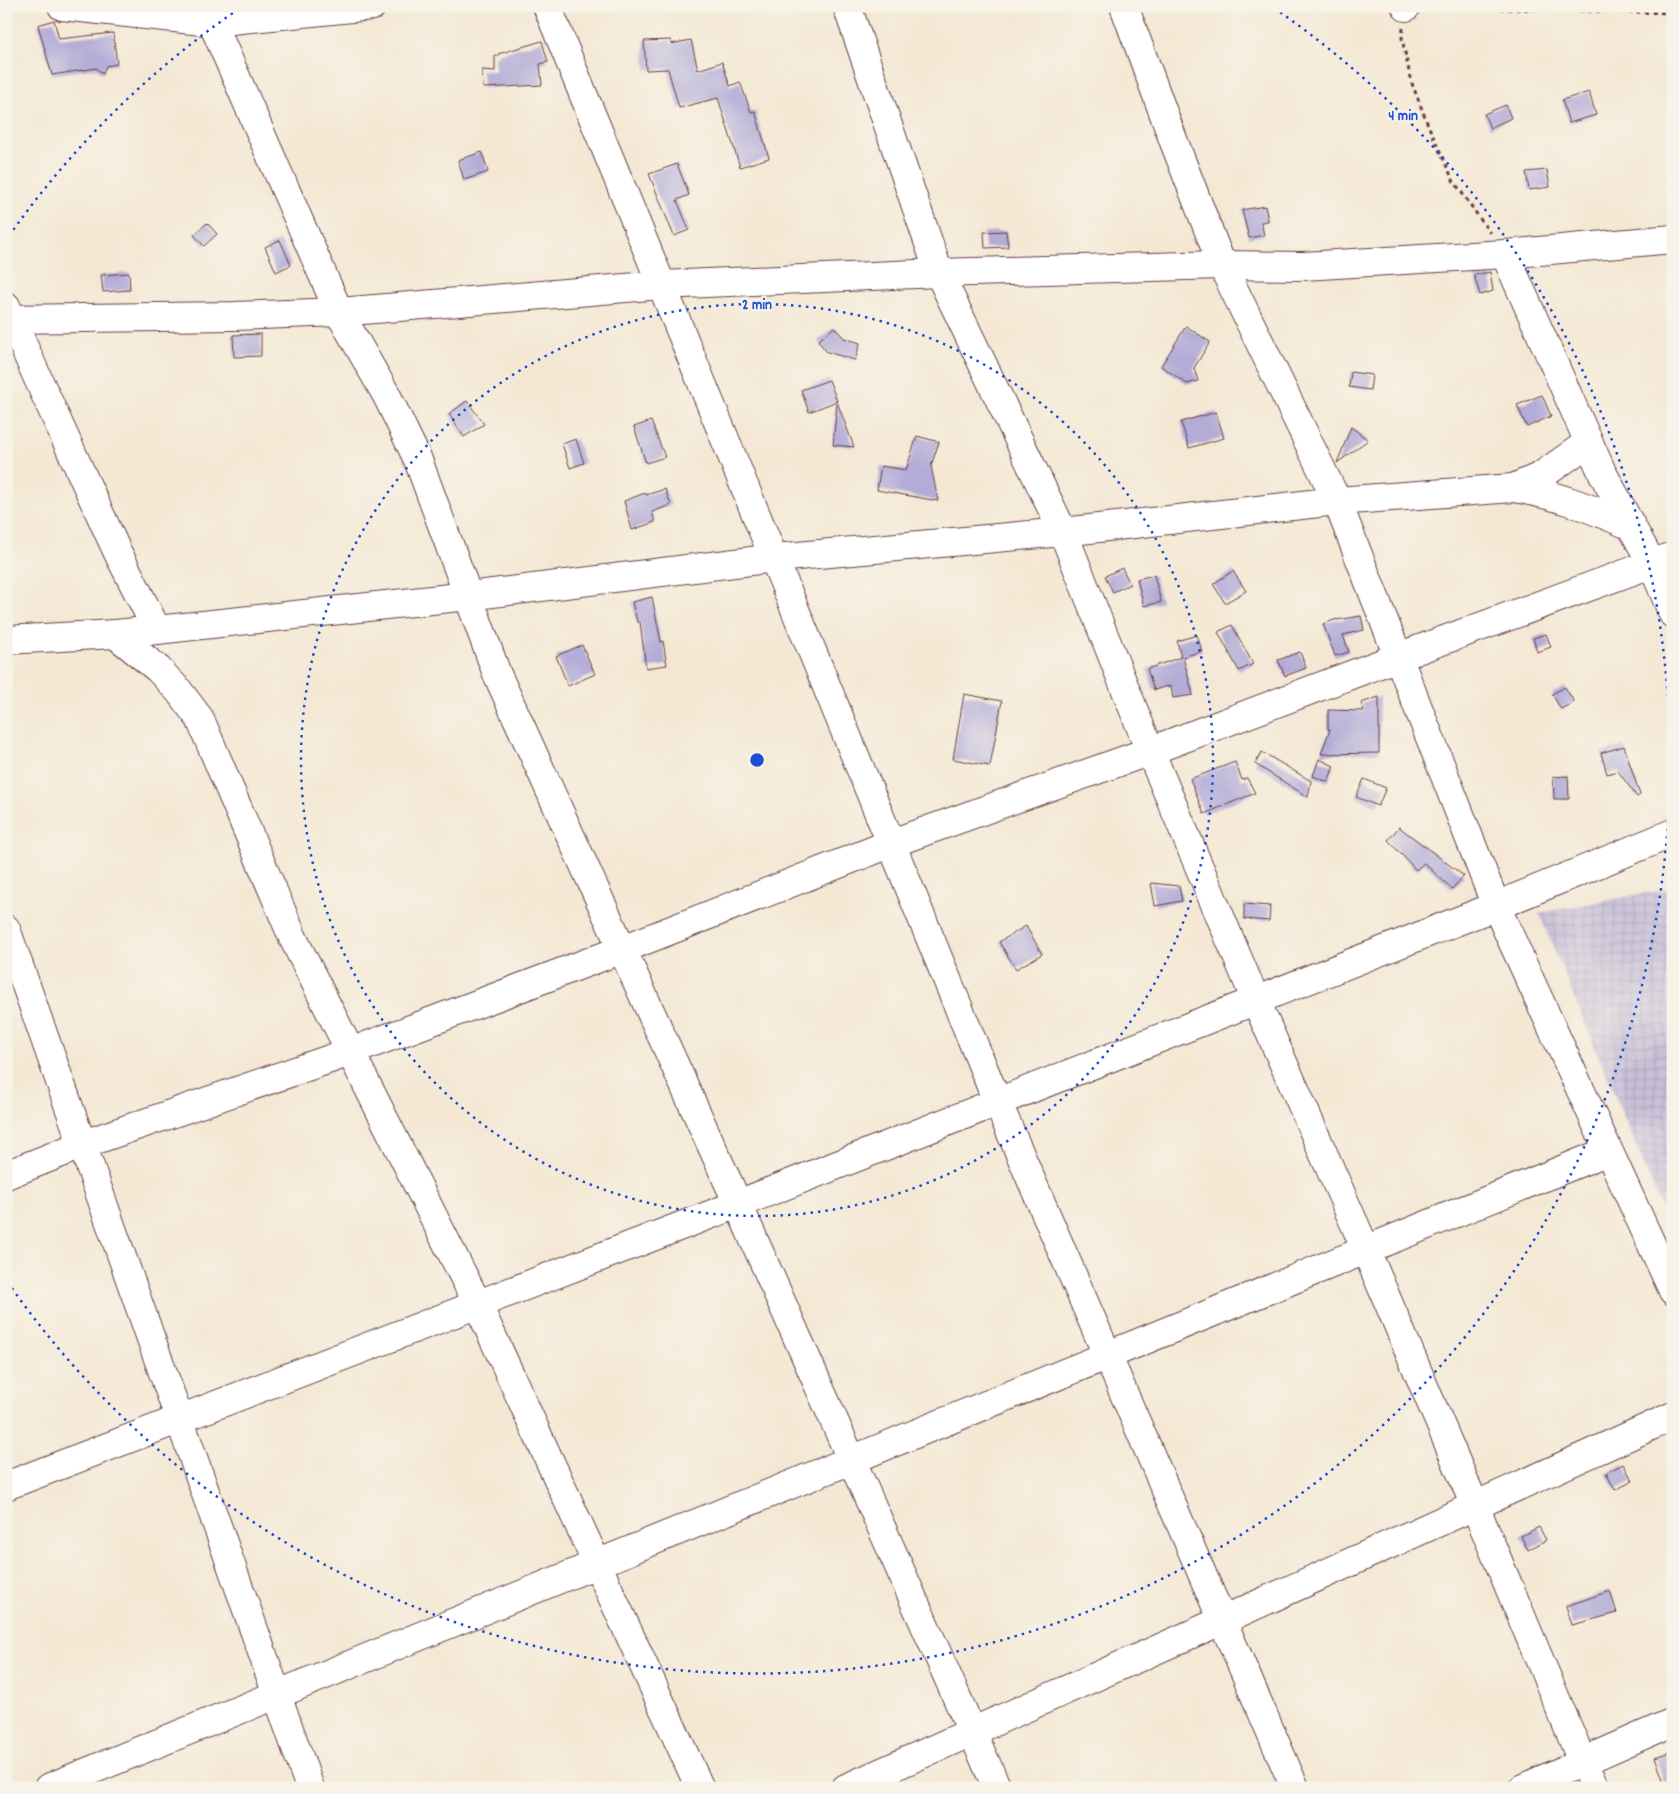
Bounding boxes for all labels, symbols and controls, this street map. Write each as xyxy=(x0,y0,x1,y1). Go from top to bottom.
text: 4 min xyxy=(1388,106,1418,128)
text: 2 min xyxy=(742,295,772,317)
centre of rings xyxy=(748,751,766,769)

